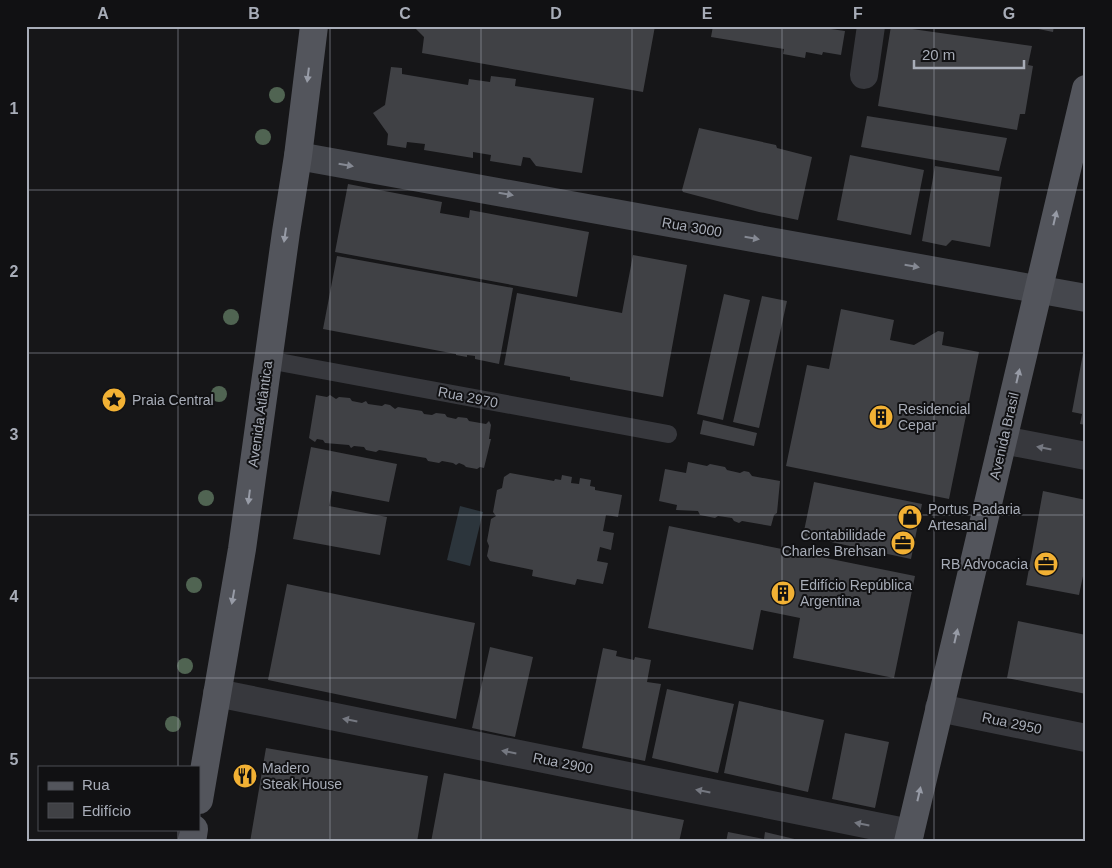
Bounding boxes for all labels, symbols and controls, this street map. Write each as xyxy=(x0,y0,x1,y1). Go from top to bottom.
text: A xyxy=(97,5,109,22)
text: B xyxy=(248,5,260,22)
text: C xyxy=(399,5,411,22)
text: D xyxy=(550,5,562,22)
text: E xyxy=(702,5,713,22)
text: F xyxy=(853,5,863,22)
text: G xyxy=(1003,5,1015,22)
scale bar xyxy=(914,38,1024,70)
text: 20 m xyxy=(922,46,955,63)
one-way arrow xyxy=(304,67,312,83)
text: 1 xyxy=(10,100,19,117)
one-way arrow xyxy=(338,161,354,169)
one-way arrow xyxy=(498,190,514,198)
one-way arrow xyxy=(1051,210,1059,225)
street label: Rua 3000 xyxy=(661,214,723,240)
one-way arrow xyxy=(281,228,289,244)
one-way arrow xyxy=(744,234,760,242)
text: 2 xyxy=(10,263,19,280)
one-way arrow xyxy=(904,263,920,271)
street label: Avenida Atlântica xyxy=(245,360,275,468)
one-way arrow xyxy=(1014,368,1022,383)
street label: Rua 2970 xyxy=(437,383,500,411)
place icon: Praia Central xyxy=(101,387,127,413)
street label: Avenida Brasil xyxy=(986,391,1022,481)
place label: Praia Central xyxy=(132,392,214,408)
place label: Residencial Cepar xyxy=(898,401,970,433)
building icon: Residencial Cepar xyxy=(868,404,894,430)
text: 3 xyxy=(10,426,19,443)
one-way arrow xyxy=(1036,444,1052,452)
one-way arrow xyxy=(245,490,253,506)
place label: Portus Padaria Artesanal xyxy=(928,501,1021,533)
shop icon: Portus Padaria Artesanal xyxy=(897,504,923,530)
place label: Contabilidade Charles Brehsan xyxy=(782,527,886,559)
office icon: Contabilidade Charles Brehsan xyxy=(890,530,916,556)
office icon: RB Advocacia xyxy=(1033,551,1059,577)
place label: RB Advocacia xyxy=(941,556,1028,572)
place label: Edifício República Argentina xyxy=(800,577,912,609)
building icon: Edifício República Argentina xyxy=(770,580,796,606)
text: 4 xyxy=(10,588,19,605)
one-way arrow xyxy=(229,590,237,606)
one-way arrow xyxy=(952,629,960,644)
street label: Rua 2950 xyxy=(981,709,1044,737)
one-way arrow xyxy=(342,716,357,724)
one-way arrow xyxy=(502,748,517,756)
street label: Rua 2900 xyxy=(532,749,595,777)
text: 5 xyxy=(10,751,19,768)
place label: Madero Steak House xyxy=(262,760,342,792)
restaurant icon: Madero Steak House xyxy=(232,763,258,789)
legend xyxy=(38,766,200,830)
text: Rua xyxy=(82,776,110,793)
one-way arrow xyxy=(694,787,710,795)
one-way arrow xyxy=(915,787,923,802)
text: Edifício xyxy=(82,802,131,819)
one-way arrow xyxy=(854,819,870,827)

